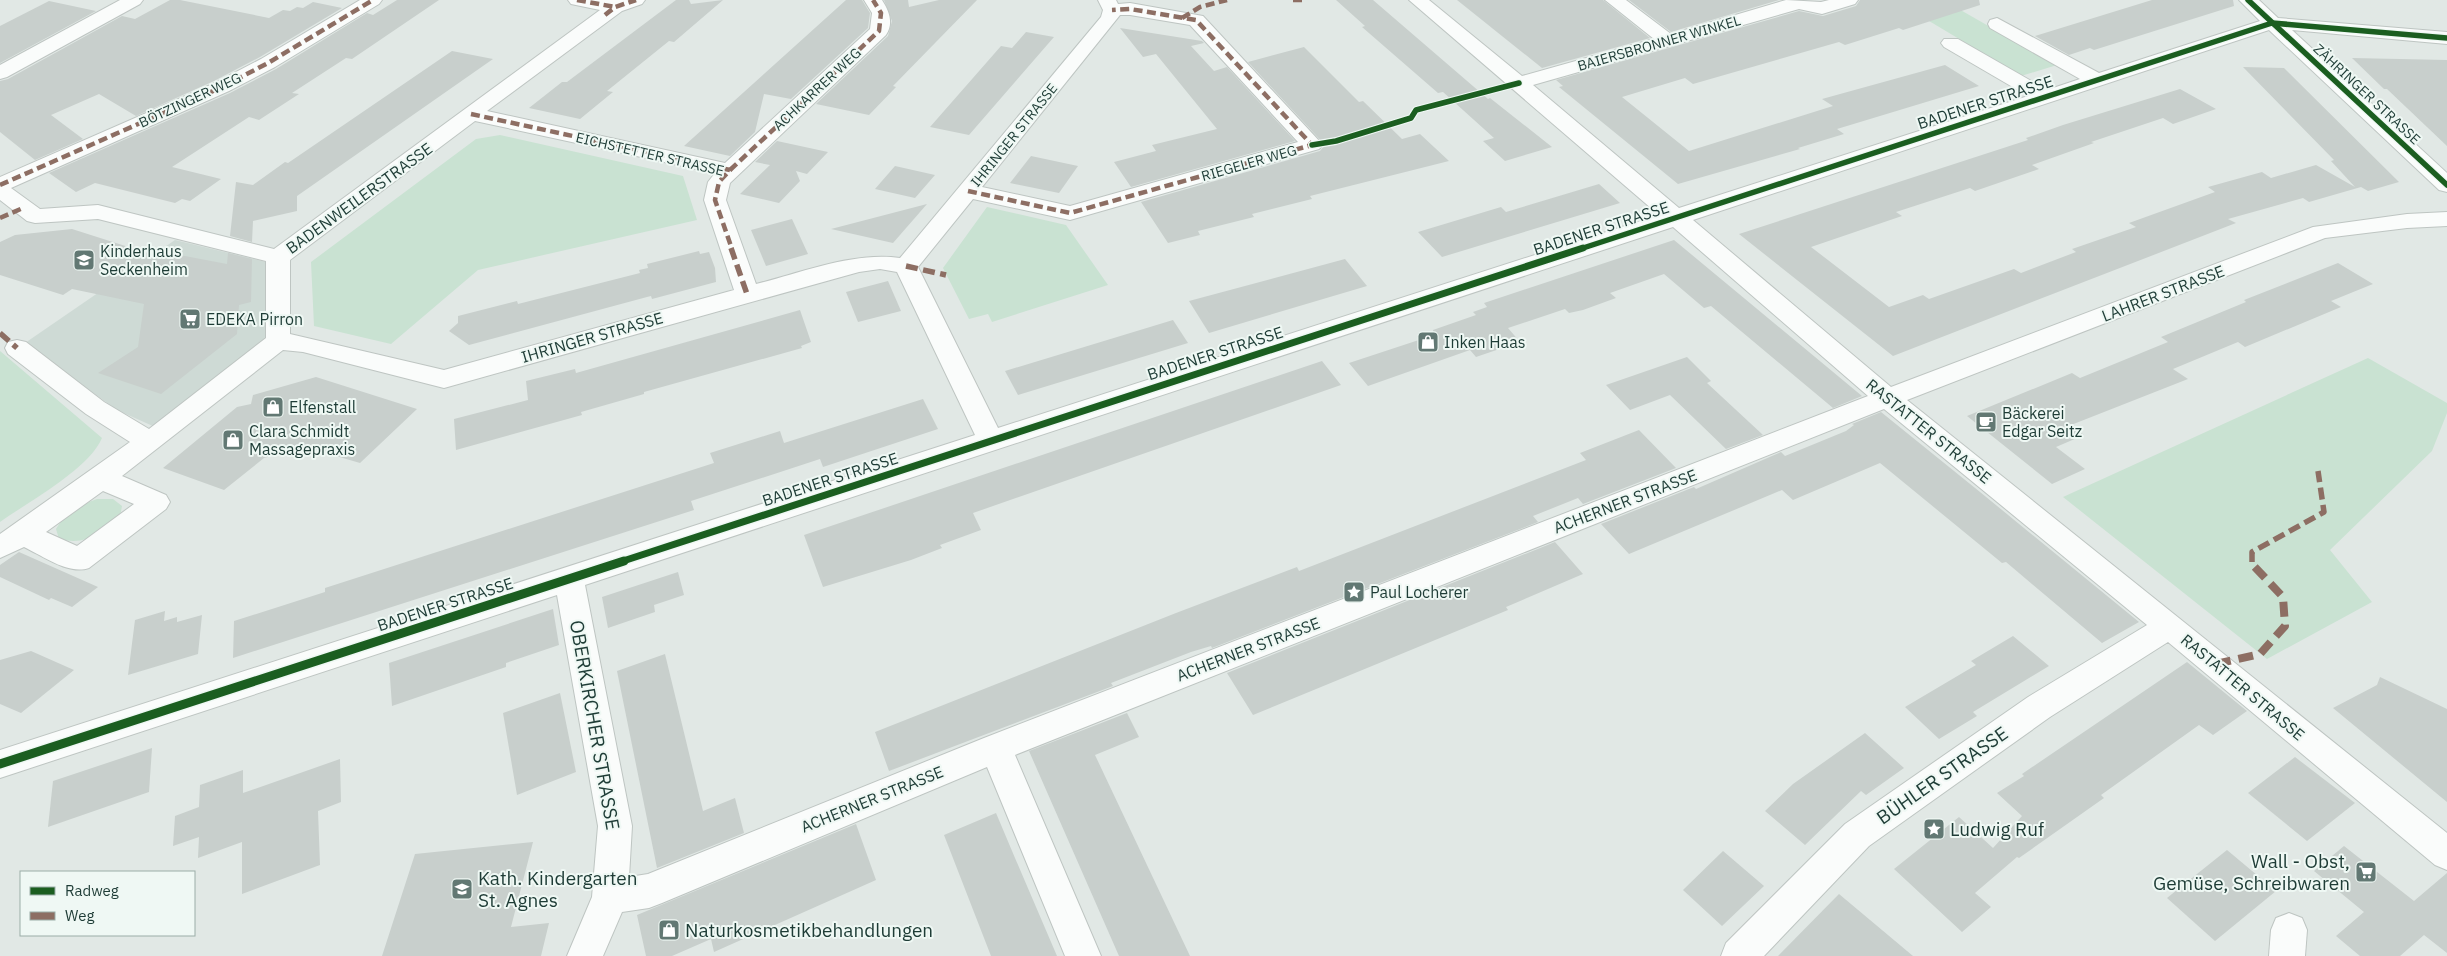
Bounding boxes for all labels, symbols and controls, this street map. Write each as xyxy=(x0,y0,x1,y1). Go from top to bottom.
street label: BAIERSBRONNER WINKEL xyxy=(1575,11,1743,75)
street label: ZÄHRINGER STRASSE xyxy=(2310,40,2424,148)
street label: ACHKARRER WEG xyxy=(769,44,865,134)
street label: BÖTZINGER WEG xyxy=(136,68,244,132)
street label: BADENER STRASSE xyxy=(1914,71,2056,133)
street label: IHRINGER STRASSE xyxy=(967,79,1061,191)
street label: EICHSTETTER STRASSE xyxy=(574,128,726,180)
street label: BADENWEILERSTRASSE xyxy=(282,138,436,258)
street label: RIEGELER WEG xyxy=(1199,141,1299,185)
street label: BADENER STRASSE xyxy=(1530,197,1672,259)
place label: Kinderhaus Seckenheim xyxy=(100,241,188,279)
school or university icon: Kinderhaus Seckenheim xyxy=(72,248,96,272)
street label: LAHRER STRASSE xyxy=(2099,260,2227,326)
supermarket icon: EDEKA Pirron xyxy=(178,307,202,331)
street label: IHRINGER STRASSE xyxy=(519,307,665,367)
place label: EDEKA Pirron xyxy=(206,309,303,329)
street label: BADENER STRASSE xyxy=(1144,322,1286,384)
shop icon: Inken Haas xyxy=(1416,330,1440,354)
place label: Inken Haas xyxy=(1444,332,1526,352)
street label: RASTATTER STRASSE xyxy=(1862,374,1996,488)
shop icon: Elfenstall xyxy=(261,395,285,419)
place label: Elfenstall xyxy=(289,397,356,417)
place label: Bäckerei Edgar Seitz xyxy=(2002,403,2082,441)
cafe icon: Bäckerei Edgar Seitz xyxy=(1974,410,1998,434)
place label: Clara Schmidt Massagepraxis xyxy=(249,421,355,459)
shop icon: Clara Schmidt Massagepraxis xyxy=(221,428,245,452)
street label: BADENER STRASSE xyxy=(759,448,901,510)
street label: ACHERNER STRASSE xyxy=(1550,464,1700,538)
street label: BADENER STRASSE xyxy=(374,573,516,635)
place icon: Paul Locherer xyxy=(1342,580,1366,604)
place label: Paul Locherer xyxy=(1370,582,1469,602)
street label: ACHERNER STRASSE xyxy=(1173,612,1323,686)
street label: OBERKIRCHER STRASSE xyxy=(565,618,625,832)
street label: RASTATTER STRASSE xyxy=(2177,629,2309,745)
street label: BÜHLER STRASSE xyxy=(1872,721,2012,829)
street label: ACHERNER STRASSE xyxy=(798,761,946,837)
place icon: Ludwig Ruf xyxy=(1922,817,1946,841)
place label: Ludwig Ruf xyxy=(1950,817,2044,841)
place label: Wall - Obst, Gemüse, Schreibwaren xyxy=(2153,849,2350,895)
supermarket icon: Wall - Obst, Gemüse, Schreibwaren xyxy=(2354,860,2378,884)
place label: Kath. Kindergarten St. Agnes xyxy=(478,866,638,912)
legend xyxy=(20,871,195,936)
school or university icon: Kath. Kindergarten St. Agnes xyxy=(450,877,474,901)
text: Radweg xyxy=(65,881,119,900)
text: Weg xyxy=(65,906,94,925)
shop icon: Naturkosmetikbehandlungen xyxy=(657,918,681,942)
place label: Naturkosmetikbehandlungen xyxy=(685,918,933,942)

